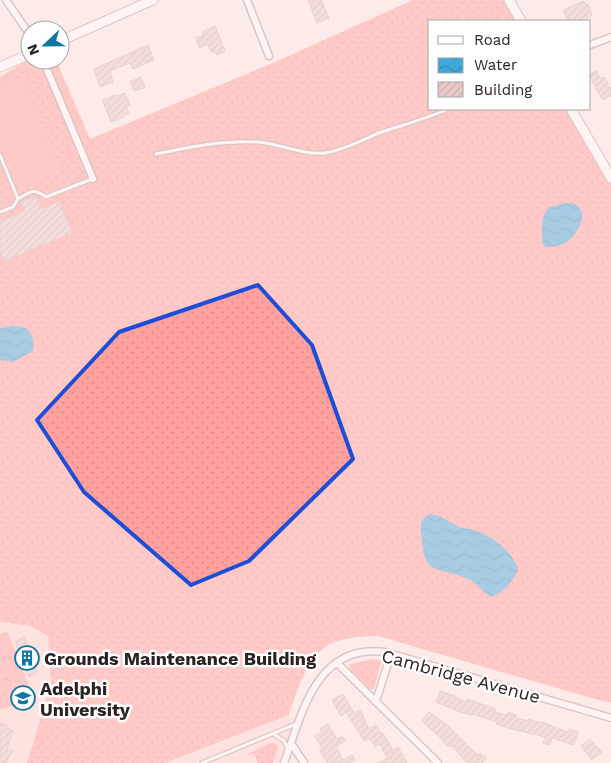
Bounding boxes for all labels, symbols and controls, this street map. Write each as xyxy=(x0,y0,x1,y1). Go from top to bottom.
north arrow xyxy=(20,20,70,70)
legend xyxy=(428,20,591,110)
text: Road xyxy=(474,31,511,49)
text: N xyxy=(24,42,42,58)
text: Water xyxy=(474,56,517,74)
text: Building xyxy=(474,81,532,99)
building icon: Grounds Maintenance Building xyxy=(14,645,40,671)
street label: Cambridge Avenue xyxy=(379,645,543,707)
place label: Grounds Maintenance Building xyxy=(44,648,317,669)
place label: Adelphi University xyxy=(40,678,131,720)
school or university icon: Adelphi University xyxy=(10,685,36,711)

